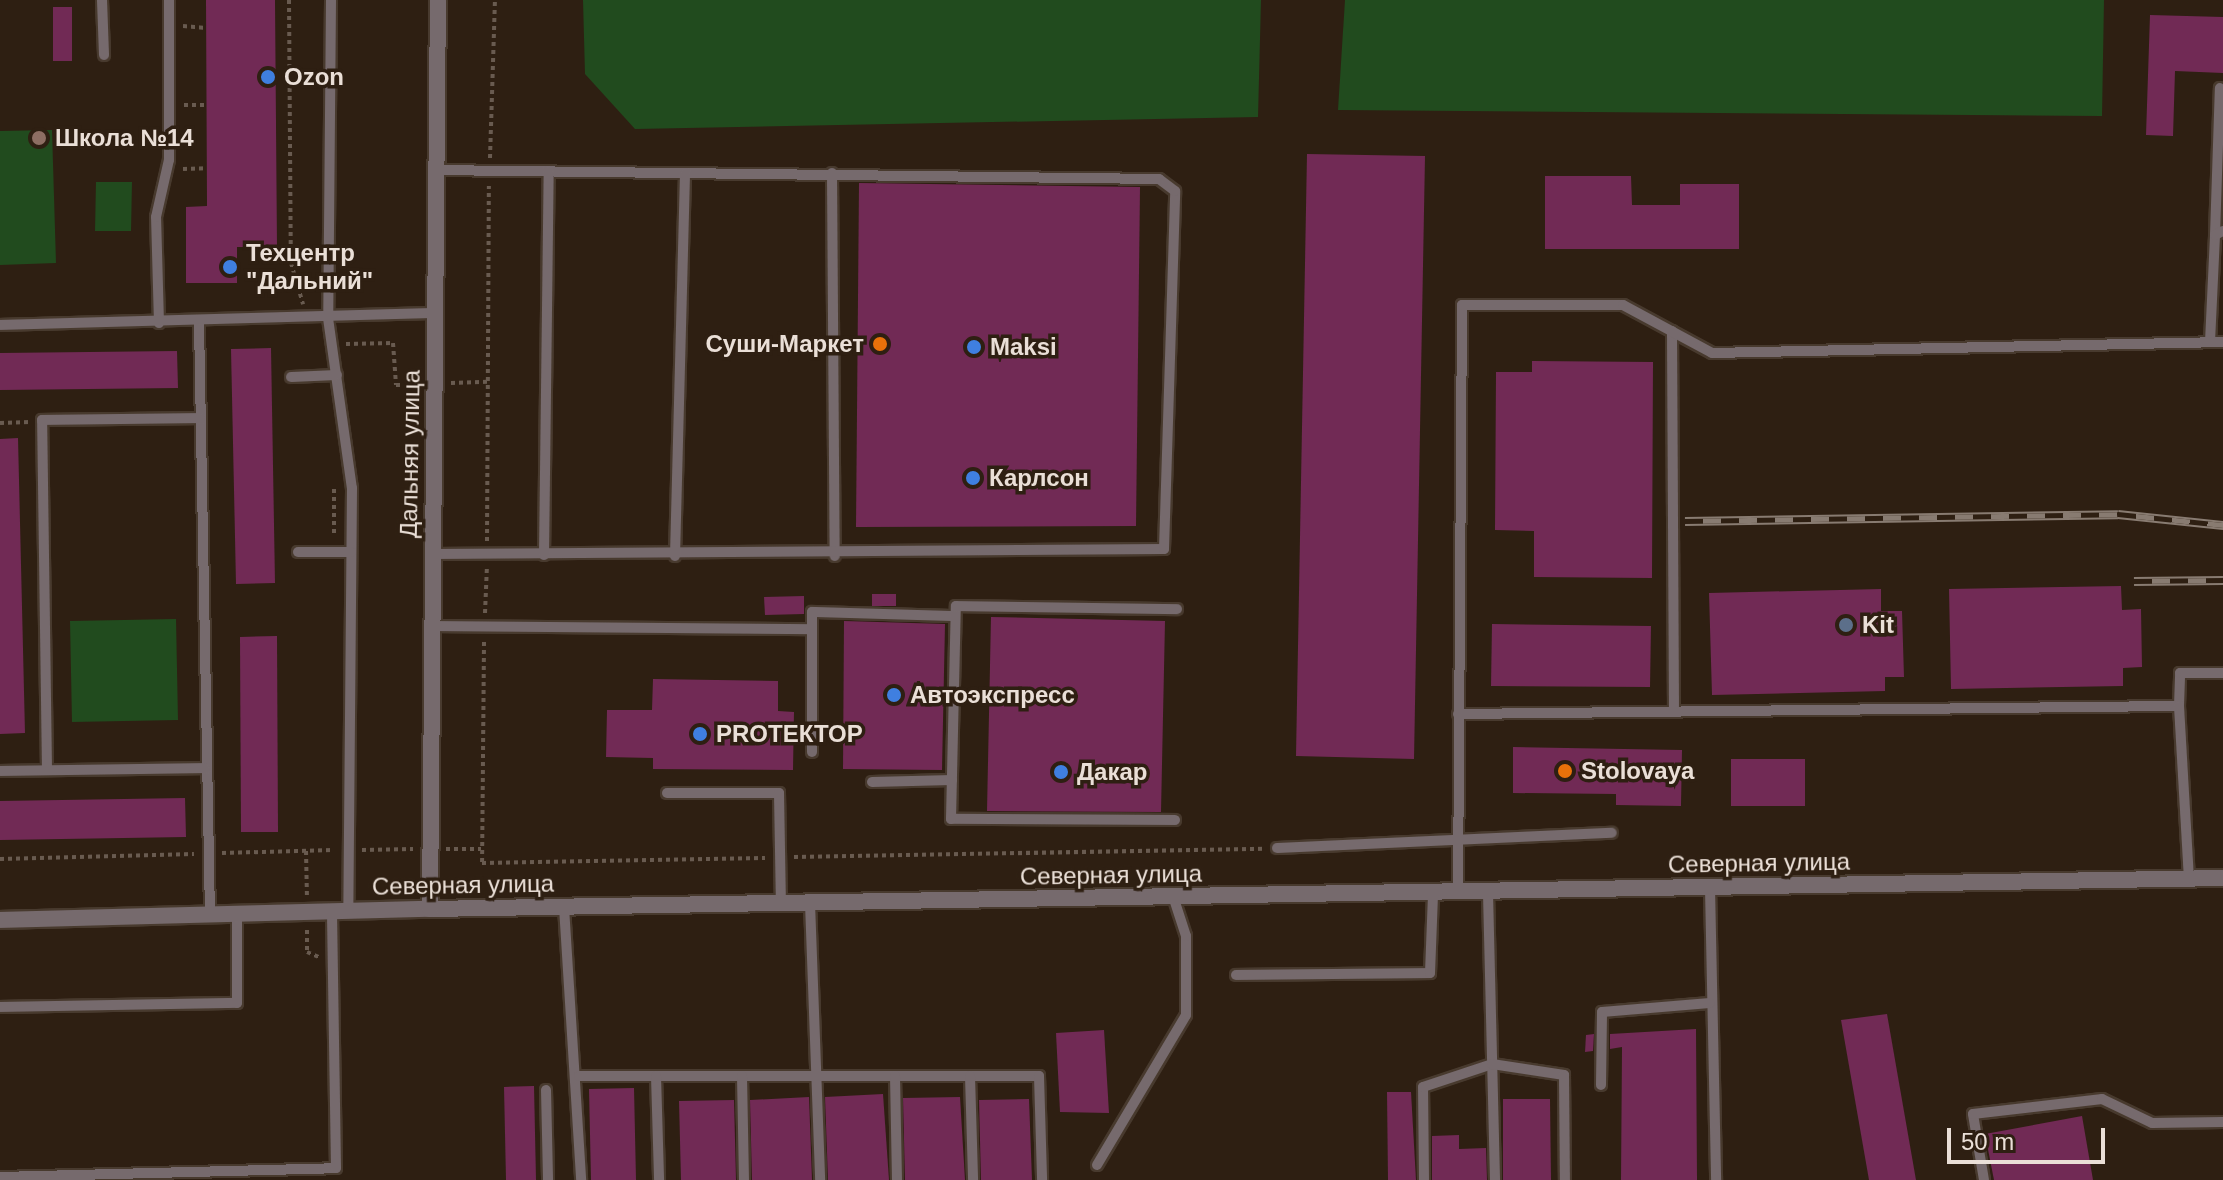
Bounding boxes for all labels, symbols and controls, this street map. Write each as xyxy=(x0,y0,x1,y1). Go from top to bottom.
place label: Ozon xyxy=(284,63,344,91)
marker: Ozon xyxy=(259,68,277,86)
place label: Школа №14 xyxy=(55,124,194,152)
marker: Школа №14 xyxy=(30,129,48,147)
place label: Техцентр "Дальний" xyxy=(246,239,373,295)
marker: Техцентр "Дальний" xyxy=(221,258,239,276)
place label: Суши-Маркет xyxy=(705,330,864,358)
place label: Maksi xyxy=(990,333,1057,361)
marker: Суши-Маркет xyxy=(871,335,889,353)
marker: Maksi xyxy=(965,338,983,356)
street label: Дальняя улица xyxy=(394,370,426,538)
place label: Карлсон xyxy=(989,464,1089,492)
marker: Карлсон xyxy=(964,469,982,487)
place label: Kit xyxy=(1862,611,1894,639)
marker: Kit xyxy=(1837,616,1855,634)
place label: Автоэкспресс xyxy=(910,681,1075,709)
marker: Автоэкспресс xyxy=(885,686,903,704)
place label: PROТЕКТОР xyxy=(716,720,863,748)
marker: PROТЕКТОР xyxy=(691,725,709,743)
place label: Stolovaya xyxy=(1581,757,1694,785)
place label: Дакар xyxy=(1077,758,1147,786)
marker: Stolovaya xyxy=(1556,762,1574,780)
marker: Дакар xyxy=(1052,763,1070,781)
street label: Северная улица xyxy=(1668,847,1850,879)
street label: Северная улица xyxy=(1020,859,1202,891)
street label: Северная улица xyxy=(372,869,554,901)
scale bar xyxy=(1951,1112,2109,1162)
text: 50 m xyxy=(1961,1128,2014,1155)

